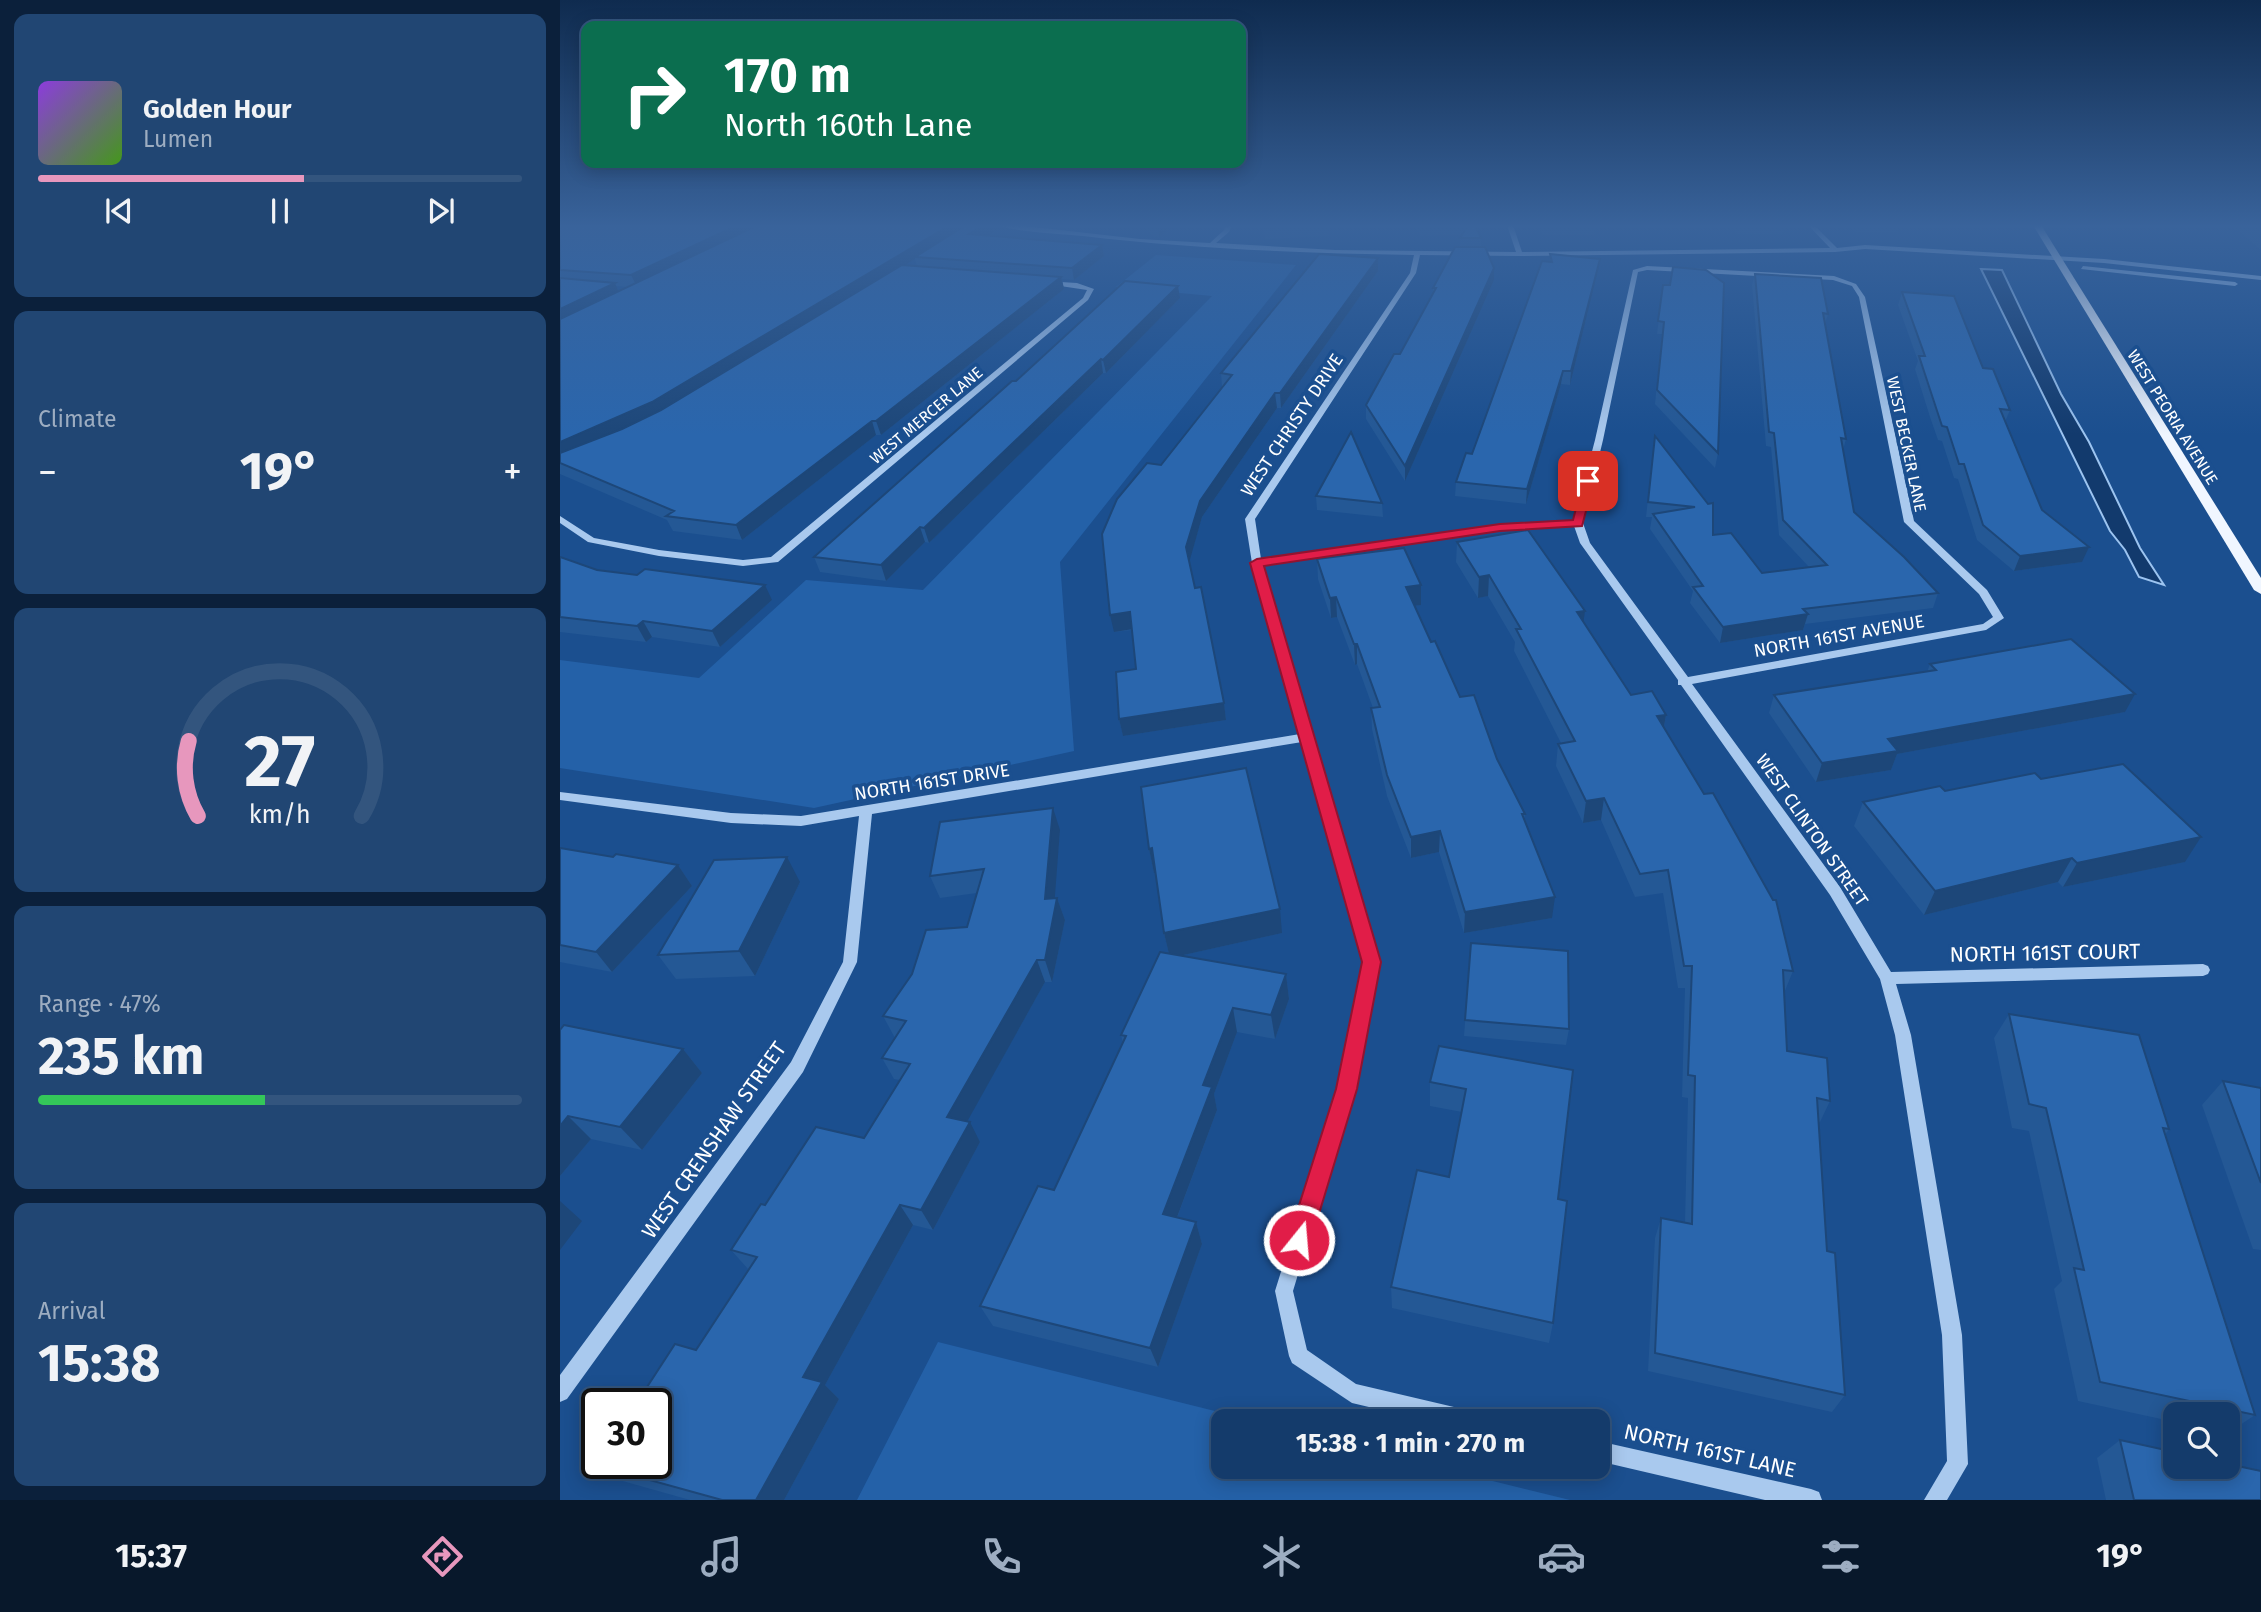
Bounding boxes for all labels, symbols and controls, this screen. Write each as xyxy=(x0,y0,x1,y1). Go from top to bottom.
text: 170 m xyxy=(724,46,851,105)
icon: right xyxy=(609,49,700,140)
text: Golden Hour xyxy=(143,94,291,125)
text: North 160th Lane xyxy=(724,106,972,144)
text: Lumen xyxy=(143,125,213,153)
icon: previous xyxy=(100,192,138,230)
icon: pause xyxy=(261,192,299,230)
icon: next xyxy=(422,192,460,230)
street label: WEST PEORIA AVENUE xyxy=(2123,346,2222,488)
street label: WEST CHRISTY DRIVE xyxy=(1236,350,1348,500)
street label: WEST MERCER LANE xyxy=(866,363,986,468)
street label: WEST BECKER LANE xyxy=(1883,375,1930,514)
text: Climate xyxy=(38,405,117,433)
text: 19° xyxy=(240,440,320,503)
text: − xyxy=(38,449,57,495)
text: + xyxy=(503,449,522,495)
pin xyxy=(1558,451,1618,511)
icon: arrive xyxy=(1569,462,1607,500)
street label: NORTH 161ST AVENUE xyxy=(1752,610,1926,662)
text: 27 xyxy=(245,718,315,805)
street label: WEST CLINTON STREET xyxy=(1751,750,1873,911)
street label: NORTH 161ST DRIVE xyxy=(853,759,1011,805)
text: km/h xyxy=(249,800,311,830)
street label: NORTH 161ST COURT xyxy=(1950,938,2141,968)
text: Range · 47% xyxy=(38,990,161,1018)
text: 235 km xyxy=(38,1025,205,1088)
street label: WEST CRENSHAW STREET xyxy=(636,1036,792,1243)
position arrow xyxy=(1262,1203,1336,1277)
text: Arrival xyxy=(38,1297,105,1325)
text: 15:38 xyxy=(38,1332,161,1395)
speed limit sign: 30 xyxy=(581,1388,672,1479)
map controls xyxy=(2163,1402,2240,1479)
button: search xyxy=(2163,1402,2240,1479)
street label: NORTH 161ST LANE xyxy=(1621,1419,1799,1483)
text: 15:38 · 1 min · 270 m xyxy=(1296,1428,1525,1459)
icon: directions xyxy=(418,1532,467,1581)
icon: music xyxy=(697,1532,746,1581)
icon: phone xyxy=(977,1532,1026,1581)
icon: climate xyxy=(1257,1532,1306,1581)
icon: car xyxy=(1537,1532,1586,1581)
icon: filters xyxy=(1816,1532,1865,1581)
text: 15:37 xyxy=(115,1537,187,1575)
text: 19° xyxy=(2096,1537,2146,1575)

